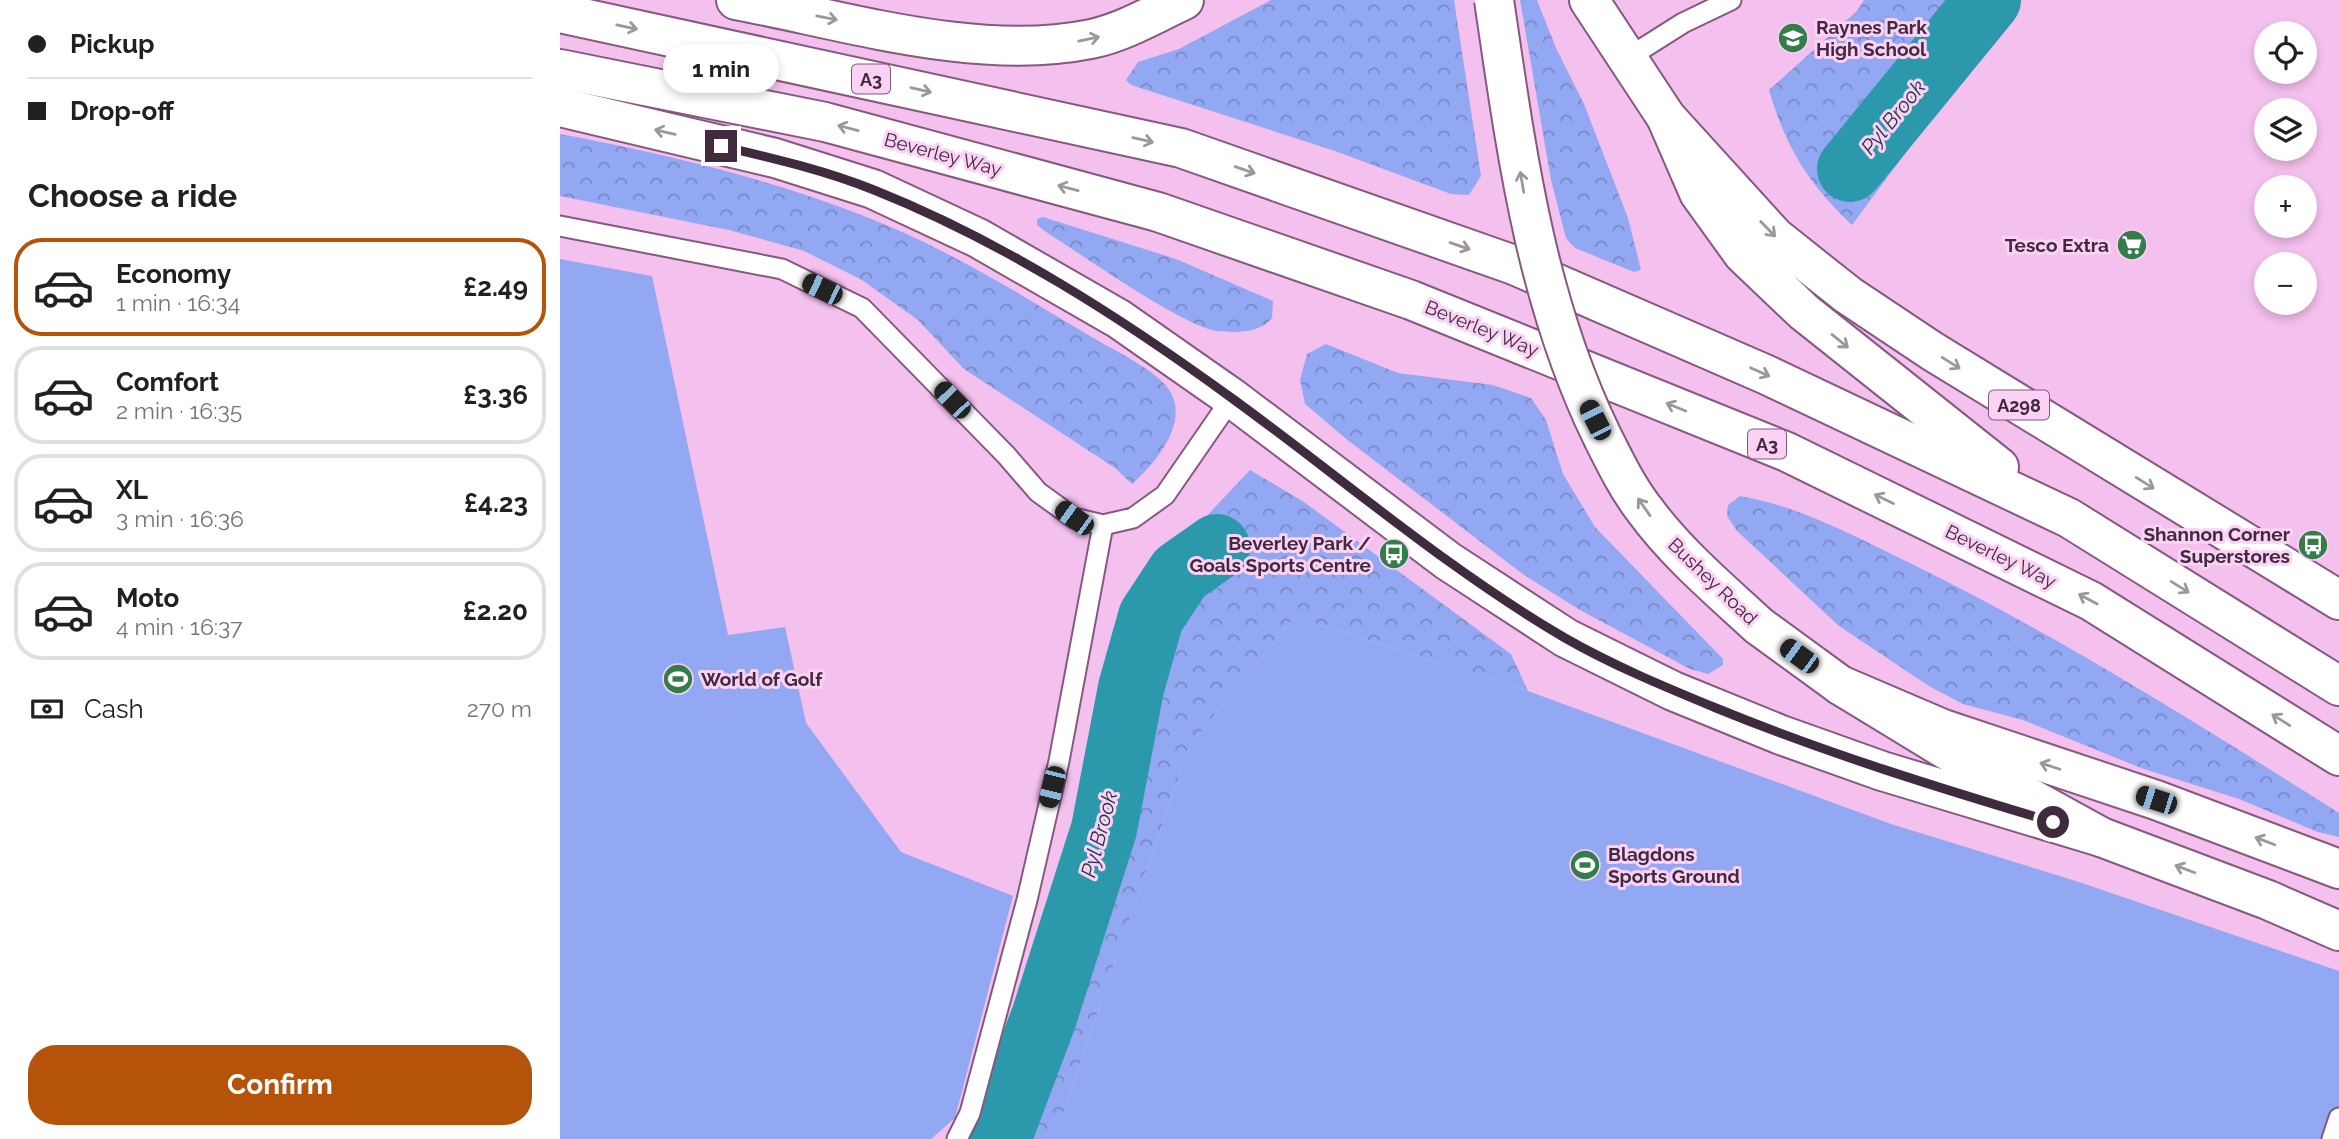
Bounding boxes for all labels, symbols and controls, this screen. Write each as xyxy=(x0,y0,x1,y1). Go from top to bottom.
one-way arrow xyxy=(815,11,838,25)
place label: Raynes Park High School xyxy=(1816,16,1927,60)
one-way arrow xyxy=(615,20,638,34)
school or university icon: Raynes Park High School xyxy=(1776,21,1810,55)
map controls xyxy=(2254,21,2317,315)
button: locate xyxy=(2254,21,2317,84)
text: Pickup xyxy=(70,29,155,59)
one-way arrow xyxy=(1077,31,1100,45)
callout: 1 min xyxy=(663,44,779,94)
text: 1 min xyxy=(692,55,750,82)
road number: A3 xyxy=(852,64,890,94)
water label: Pyl Brook xyxy=(1855,75,1931,159)
one-way arrow xyxy=(909,84,932,97)
text: Drop-off xyxy=(70,96,174,126)
button: layers xyxy=(2254,98,2317,161)
one-way arrow xyxy=(838,121,860,134)
one-way arrow xyxy=(654,125,677,138)
street label: Beverley Way xyxy=(882,128,1004,180)
route end xyxy=(705,130,737,162)
one-way arrow xyxy=(1131,133,1154,147)
one-way arrow xyxy=(1234,165,1256,177)
one-way arrow xyxy=(1515,171,1529,194)
button: + xyxy=(2254,175,2317,238)
text: Choose a ride xyxy=(28,177,237,214)
one-way arrow xyxy=(1057,180,1079,193)
one-way arrow xyxy=(1759,220,1776,237)
supermarket icon: Tesco Extra xyxy=(2115,228,2149,262)
place label: Tesco Extra xyxy=(2005,234,2109,256)
one-way arrow xyxy=(1448,241,1470,253)
button: − xyxy=(2254,252,2317,315)
icon: car xyxy=(32,256,95,319)
text: Economy xyxy=(116,259,231,289)
car xyxy=(799,270,846,308)
text: £2.49 xyxy=(463,272,528,302)
text: 1 min · 16:34 xyxy=(116,289,240,316)
street label: Beverley Way xyxy=(1422,295,1542,361)
one-way arrow xyxy=(1831,333,1849,349)
one-way arrow xyxy=(1941,356,1961,370)
icon: car xyxy=(32,364,95,427)
one-way arrow xyxy=(1748,366,1770,379)
text: Comfort xyxy=(116,367,219,397)
car xyxy=(930,378,975,422)
text: £3.36 xyxy=(463,380,528,410)
road number: A298 xyxy=(1989,390,2049,419)
text: 2 min · 16:35 xyxy=(116,397,242,424)
car xyxy=(1577,397,1614,443)
one-way arrow xyxy=(1666,399,1687,412)
road number: A3 xyxy=(1748,430,1786,458)
icon: car xyxy=(32,472,95,535)
text: XL xyxy=(116,475,148,505)
one-way arrow xyxy=(2134,476,2154,490)
text: £4.23 xyxy=(464,488,528,518)
one-way arrow xyxy=(1874,492,1895,505)
car xyxy=(1051,497,1098,539)
one-way arrow xyxy=(1637,498,1651,517)
text: 3 min · 16:36 xyxy=(116,505,244,532)
street label: Beverley Way xyxy=(1942,520,2060,592)
place label: Shannon Corner Superstores xyxy=(2143,523,2291,567)
bus stop icon: Shannon Corner Superstores xyxy=(2296,528,2330,562)
place label: Beverley Park / Goals Sports Centre xyxy=(1189,532,1371,576)
street label: Bushey Road xyxy=(1664,533,1762,629)
bus stop icon: Beverley Park / Goals Sports Centre xyxy=(1377,537,1411,571)
icon: car xyxy=(32,580,95,643)
one-way arrow xyxy=(2169,580,2189,594)
text: Moto xyxy=(116,583,179,613)
one-way arrow xyxy=(2078,592,2099,606)
text: £2.20 xyxy=(463,596,528,626)
text: 4 min · 16:37 xyxy=(116,613,243,640)
car xyxy=(1776,635,1823,677)
sports icon: World of Golf xyxy=(661,662,695,696)
place label: World of Golf xyxy=(701,668,823,690)
icon: cash xyxy=(28,690,66,728)
text: Cash xyxy=(84,694,144,724)
text: 270 m xyxy=(467,695,532,722)
one-way arrow xyxy=(2272,712,2292,726)
one-way arrow xyxy=(2039,758,2061,771)
car xyxy=(1037,764,1068,810)
car xyxy=(2133,784,2180,816)
water label: Pyl Brook xyxy=(1075,788,1123,880)
route start xyxy=(2037,806,2069,838)
one-way arrow xyxy=(2254,833,2276,846)
place label: Blagdons Sports Ground xyxy=(1608,843,1740,887)
sports icon: Blagdons Sports Ground xyxy=(1568,848,1602,882)
one-way arrow xyxy=(2175,862,2196,874)
button: Confirm xyxy=(28,1045,532,1125)

